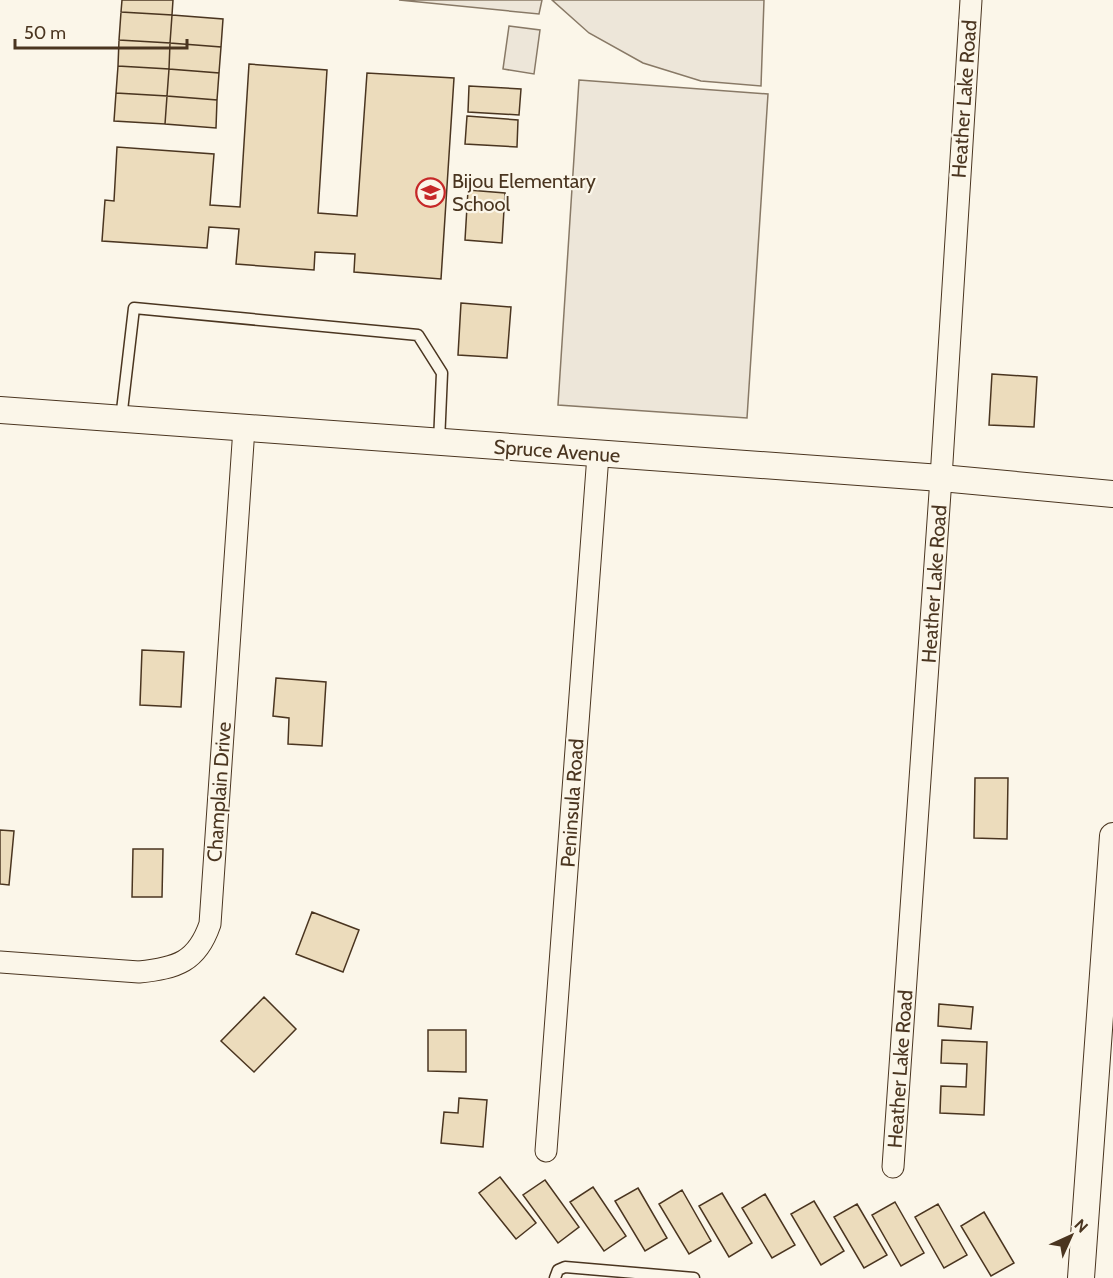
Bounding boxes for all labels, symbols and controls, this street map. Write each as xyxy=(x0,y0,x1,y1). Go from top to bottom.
scale bar xyxy=(15,12,188,50)
street label: Heather Lake Road xyxy=(947,19,981,179)
text: 50 m xyxy=(24,22,66,44)
place label: Bijou Elementary School xyxy=(452,169,596,216)
school or university icon: Bijou Elementary School xyxy=(415,177,447,209)
street label: Spruce Avenue xyxy=(493,435,621,467)
street label: Heather Lake Road xyxy=(917,504,951,664)
street label: Champlain Drive xyxy=(202,721,236,863)
street label: Peninsula Road xyxy=(556,738,588,868)
street label: Heather Lake Road xyxy=(883,989,917,1149)
north arrow xyxy=(1041,1206,1101,1266)
text: N xyxy=(1071,1215,1092,1236)

